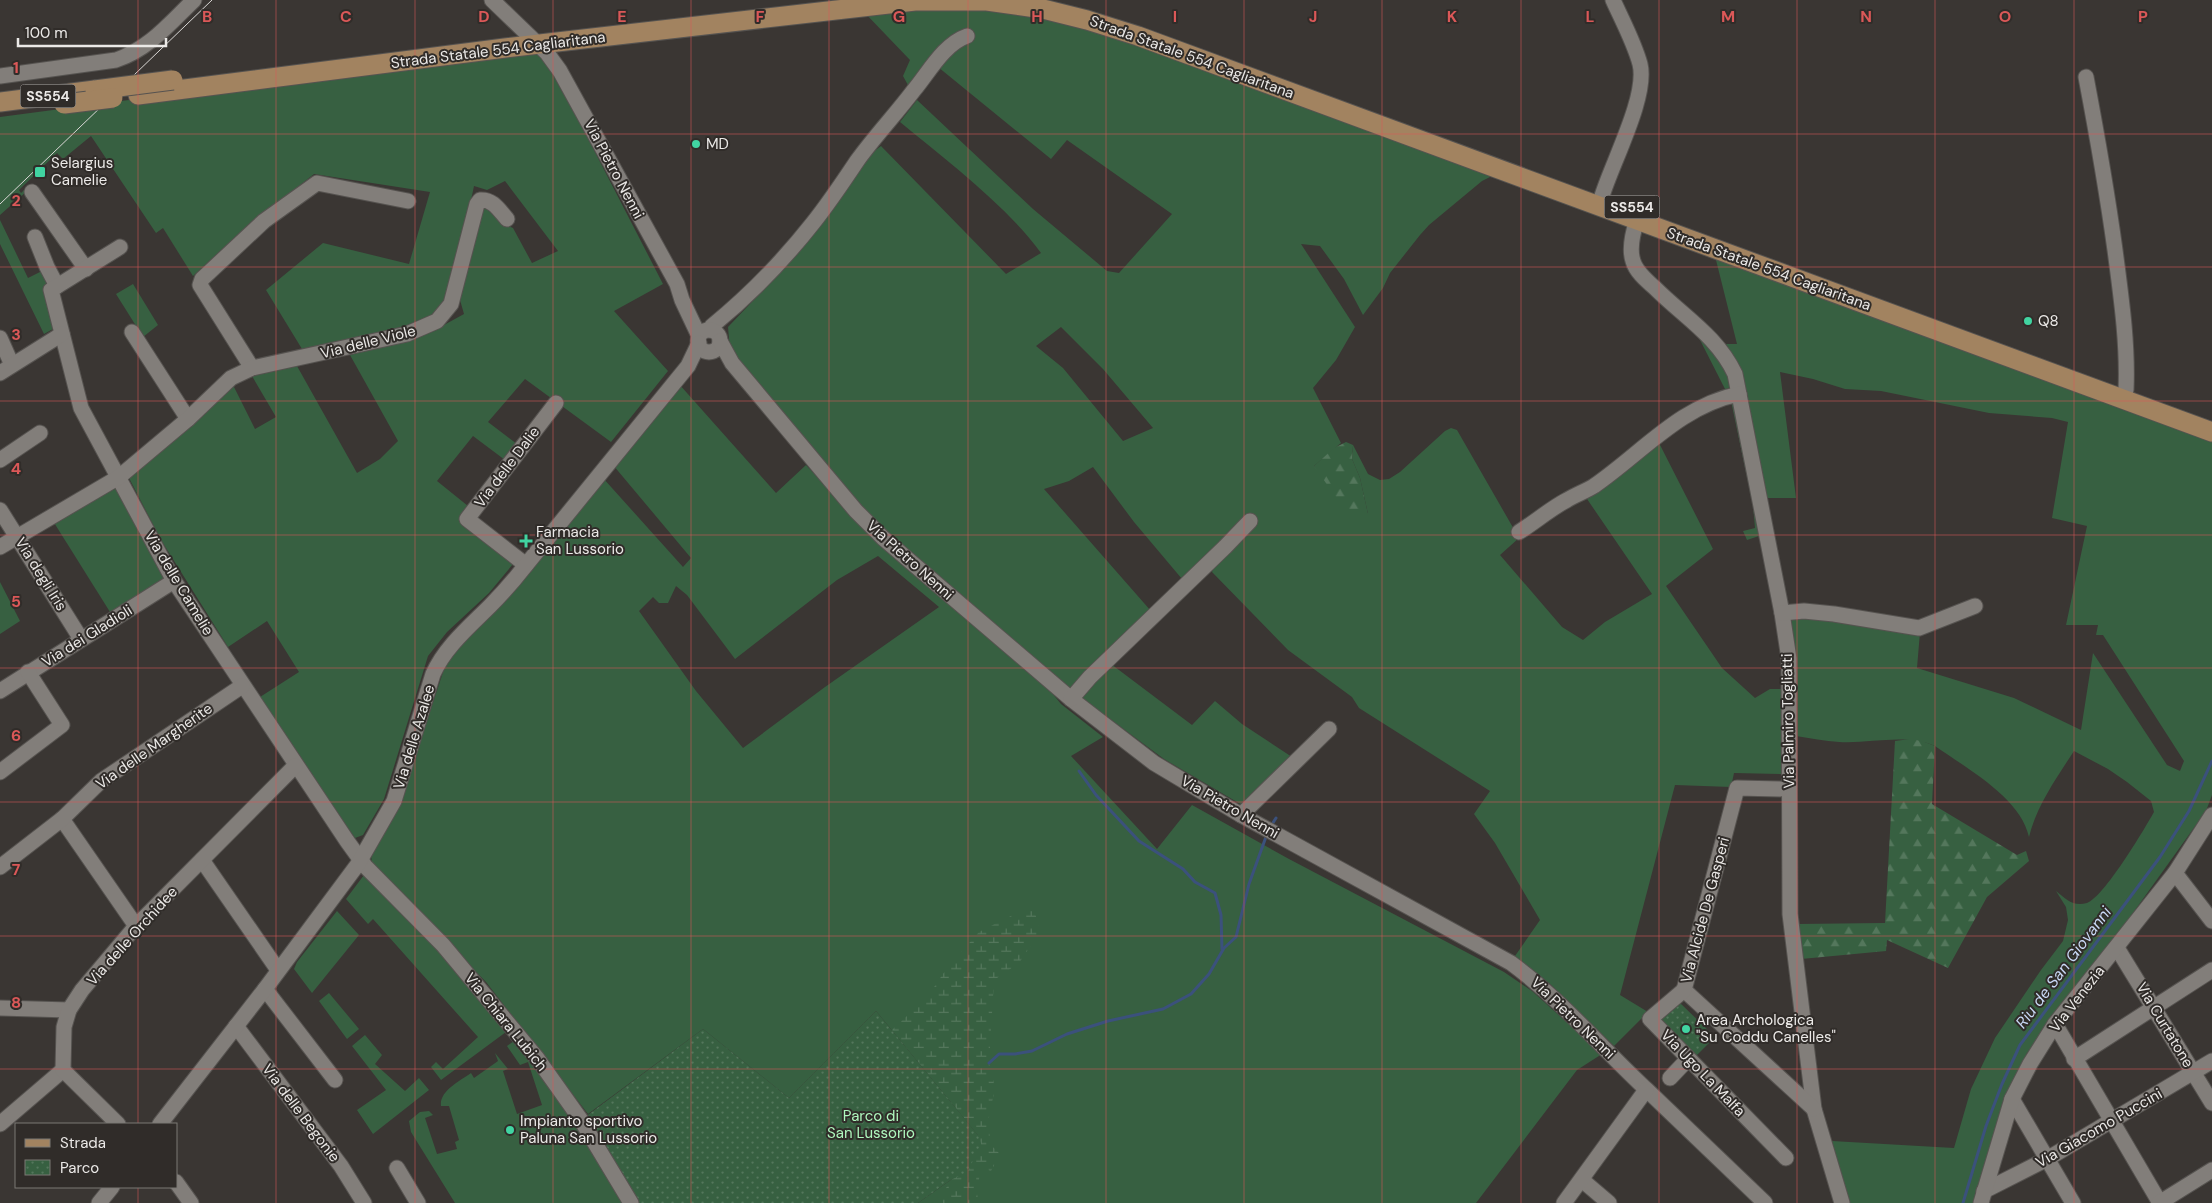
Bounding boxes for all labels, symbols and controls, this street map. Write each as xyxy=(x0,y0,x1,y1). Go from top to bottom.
text: B xyxy=(202,6,212,27)
text: C xyxy=(340,6,352,27)
text: D xyxy=(478,6,490,27)
text: E xyxy=(617,6,627,27)
text: F xyxy=(756,6,765,27)
text: G xyxy=(893,6,905,27)
text: H xyxy=(1031,6,1043,27)
text: I xyxy=(1173,6,1177,27)
text: J xyxy=(1309,6,1317,27)
text: K xyxy=(1447,6,1458,27)
text: L xyxy=(1586,6,1595,27)
text: M xyxy=(1721,6,1735,27)
text: N xyxy=(1860,6,1872,27)
text: O xyxy=(1999,6,2011,27)
text: P xyxy=(2138,6,2148,27)
street label: Strada Statale 554 Cagliaritana xyxy=(1087,11,1297,103)
scale bar xyxy=(18,15,165,47)
text: 100 m xyxy=(25,23,68,43)
street label: Strada Statale 554 Cagliaritana xyxy=(390,27,606,73)
text: 1 xyxy=(13,57,19,78)
road number: SS554 xyxy=(20,84,76,108)
street label: Via Pietro Nenni xyxy=(579,116,649,222)
place label: MD xyxy=(706,134,729,154)
marker: MD xyxy=(690,138,702,150)
place label: Selargius Camelie xyxy=(51,153,113,190)
marker: Selargius Camelie xyxy=(33,165,47,179)
text: 2 xyxy=(11,190,21,211)
road number: SS554 xyxy=(1604,196,1660,218)
street label: Strada Statale 554 Cagliaritana xyxy=(1664,223,1874,315)
place label: Q8 xyxy=(2038,311,2059,331)
marker: Q8 xyxy=(2022,315,2034,327)
street label: Via delle Viole xyxy=(318,321,418,363)
text: 3 xyxy=(11,324,21,345)
street label: Via delle Dalie xyxy=(470,422,544,512)
text: 4 xyxy=(11,458,21,479)
street label: Via Pietro Nenni xyxy=(862,516,958,604)
place label: Farmacia San Lussorio xyxy=(536,522,624,559)
street label: Via delle Camelie xyxy=(140,527,218,639)
street label: Via degli Iris xyxy=(10,533,72,615)
marker: Farmacia San Lussorio xyxy=(520,535,532,547)
text: 5 xyxy=(11,591,21,612)
street label: Via dei Gladioli xyxy=(38,600,136,672)
street label: Via Palmiro Togliatti xyxy=(1777,653,1799,789)
street label: Via delle Azalee xyxy=(389,682,439,792)
street label: Via delle Margherite xyxy=(92,698,216,794)
text: 6 xyxy=(11,725,21,746)
street label: Via Pietro Nenni xyxy=(1177,771,1283,843)
street label: Via Alcide De Gasperi xyxy=(1676,835,1734,985)
text: 7 xyxy=(12,859,21,880)
street label: Via delle Orchidee xyxy=(82,882,182,990)
water label: Riu de San Giovanni xyxy=(2011,901,2117,1032)
street label: Via Venezia xyxy=(2045,962,2109,1036)
street label: Via Chiara Lubich xyxy=(460,969,552,1075)
street label: Via Pietro Nenni xyxy=(1526,973,1620,1063)
street label: Via Curtatone xyxy=(2132,979,2198,1071)
text: 8 xyxy=(11,992,21,1013)
place label: Area Archologica "Su Coddu Canelles" xyxy=(1696,1010,1836,1047)
marker: Area Archologica "Su Coddu Canelles" xyxy=(1680,1023,1692,1035)
street label: Via Ugo La Malfa xyxy=(1656,1025,1750,1121)
street label: Via delle Begonie xyxy=(257,1060,345,1166)
street label: Via Giacomo Puccini xyxy=(2032,1084,2166,1172)
park label: Parco di San Lussorio xyxy=(827,1106,915,1143)
place label: Impianto sportivo Paluna San Lussorio xyxy=(520,1111,657,1148)
legend xyxy=(15,1123,178,1188)
marker: Impianto sportivo Paluna San Lussorio xyxy=(504,1124,516,1136)
text: Strada xyxy=(60,1133,106,1153)
text: Parco xyxy=(60,1158,99,1178)

